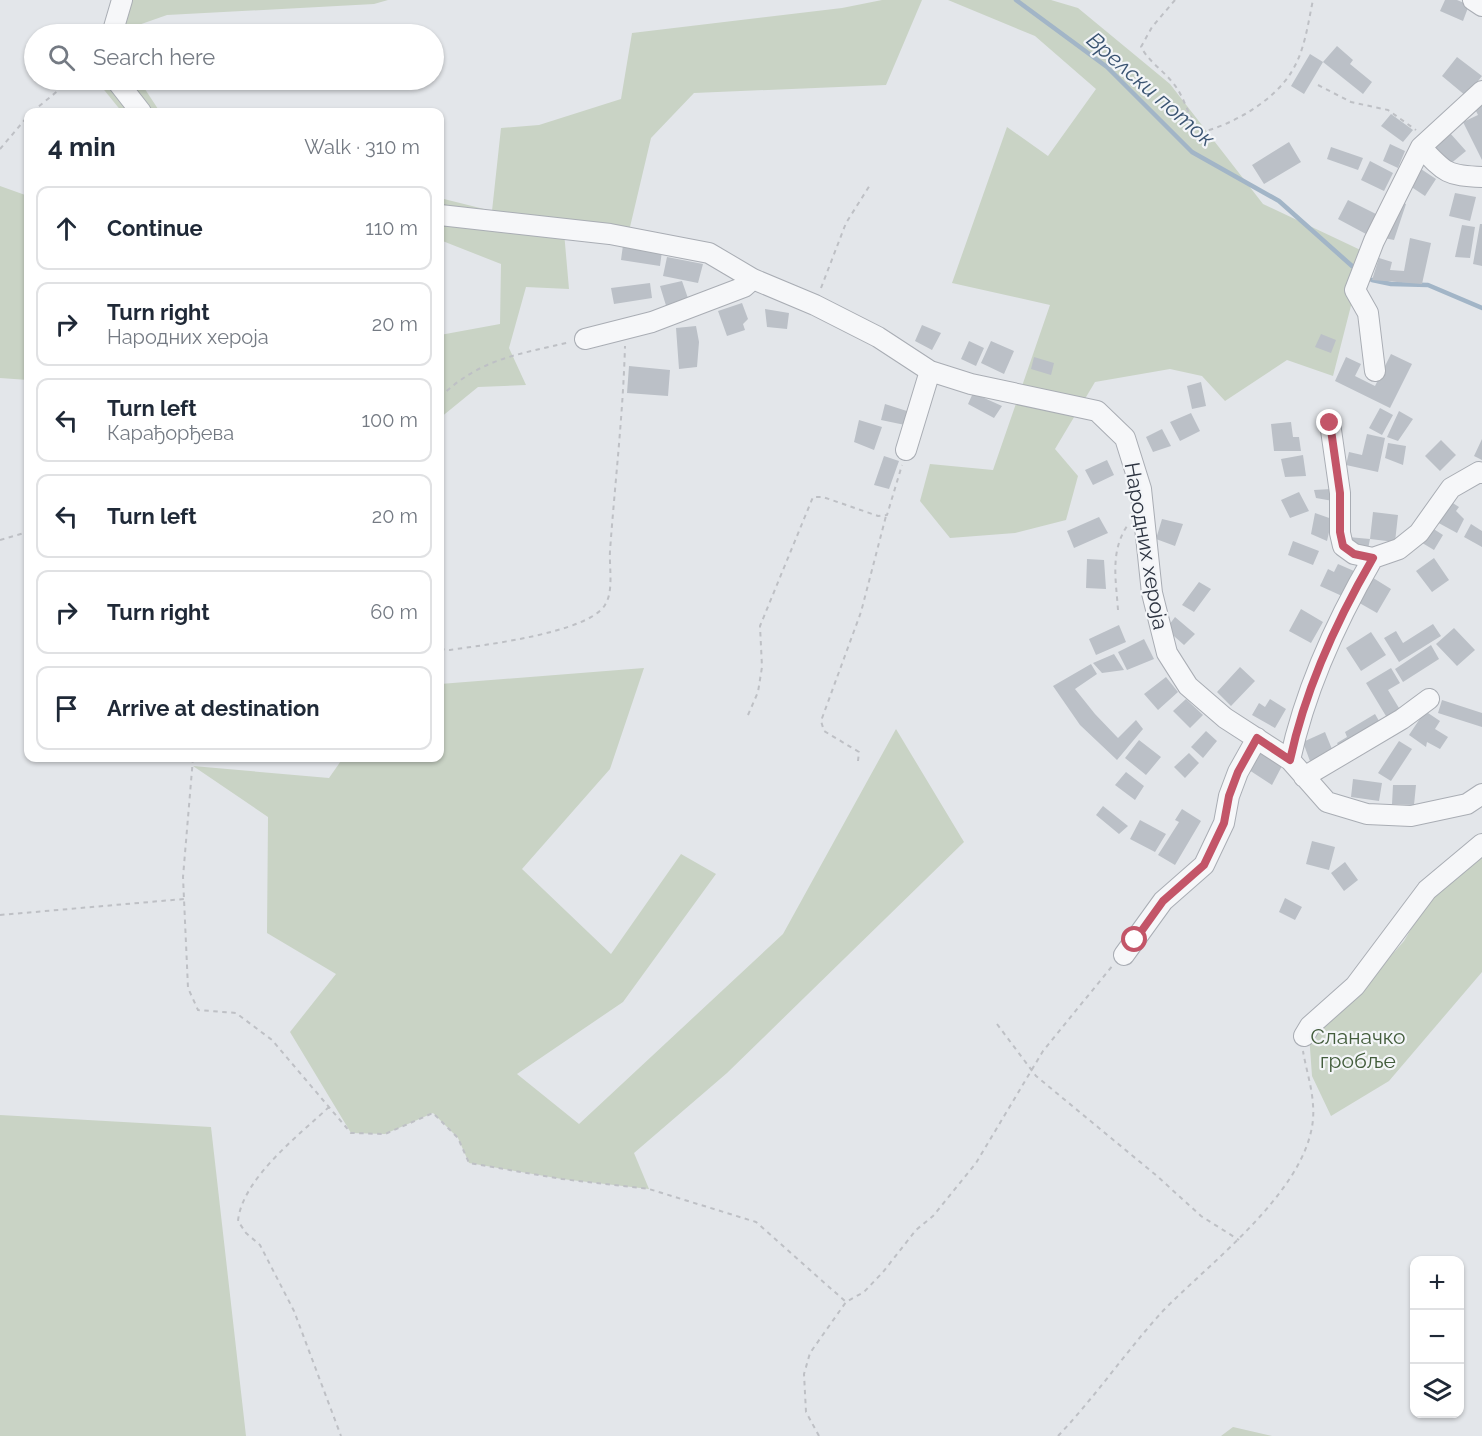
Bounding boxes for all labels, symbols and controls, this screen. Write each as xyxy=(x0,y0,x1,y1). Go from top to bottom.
search box xyxy=(24,24,444,90)
water label: Врелски поток xyxy=(1082,27,1220,152)
icon: search xyxy=(45,41,78,74)
text: Search here xyxy=(93,44,215,70)
text: 4 min xyxy=(48,132,116,162)
text: Walk · 310 m xyxy=(304,135,420,159)
icon: ahead xyxy=(50,212,83,245)
text: Continue xyxy=(107,215,203,241)
text: 110 m xyxy=(365,216,418,240)
text: Turn right xyxy=(107,299,210,325)
icon: right xyxy=(50,308,83,341)
text: 20 m xyxy=(372,312,418,336)
text: Народних хероја xyxy=(107,325,269,349)
text: Turn left xyxy=(107,395,197,421)
icon: left xyxy=(50,404,83,437)
text: 100 m xyxy=(361,408,418,432)
route end xyxy=(1316,409,1342,435)
text: Карађорђева xyxy=(107,421,234,445)
street label: Народних хероја xyxy=(1119,460,1174,632)
icon: left xyxy=(50,500,83,533)
text: Turn left xyxy=(107,503,197,529)
text: 20 m xyxy=(372,504,418,528)
icon: right xyxy=(50,596,83,629)
text: Turn right xyxy=(107,599,210,625)
text: 60 m xyxy=(370,600,418,624)
icon: arrive xyxy=(50,692,83,725)
text: Arrive at destination xyxy=(107,695,320,721)
route start xyxy=(1121,926,1147,952)
park label: Сланачко гробље xyxy=(1310,1024,1406,1073)
map controls xyxy=(1410,1256,1464,1418)
button: + xyxy=(1410,1256,1464,1310)
button: − xyxy=(1410,1310,1464,1364)
button: layers xyxy=(1410,1364,1464,1418)

